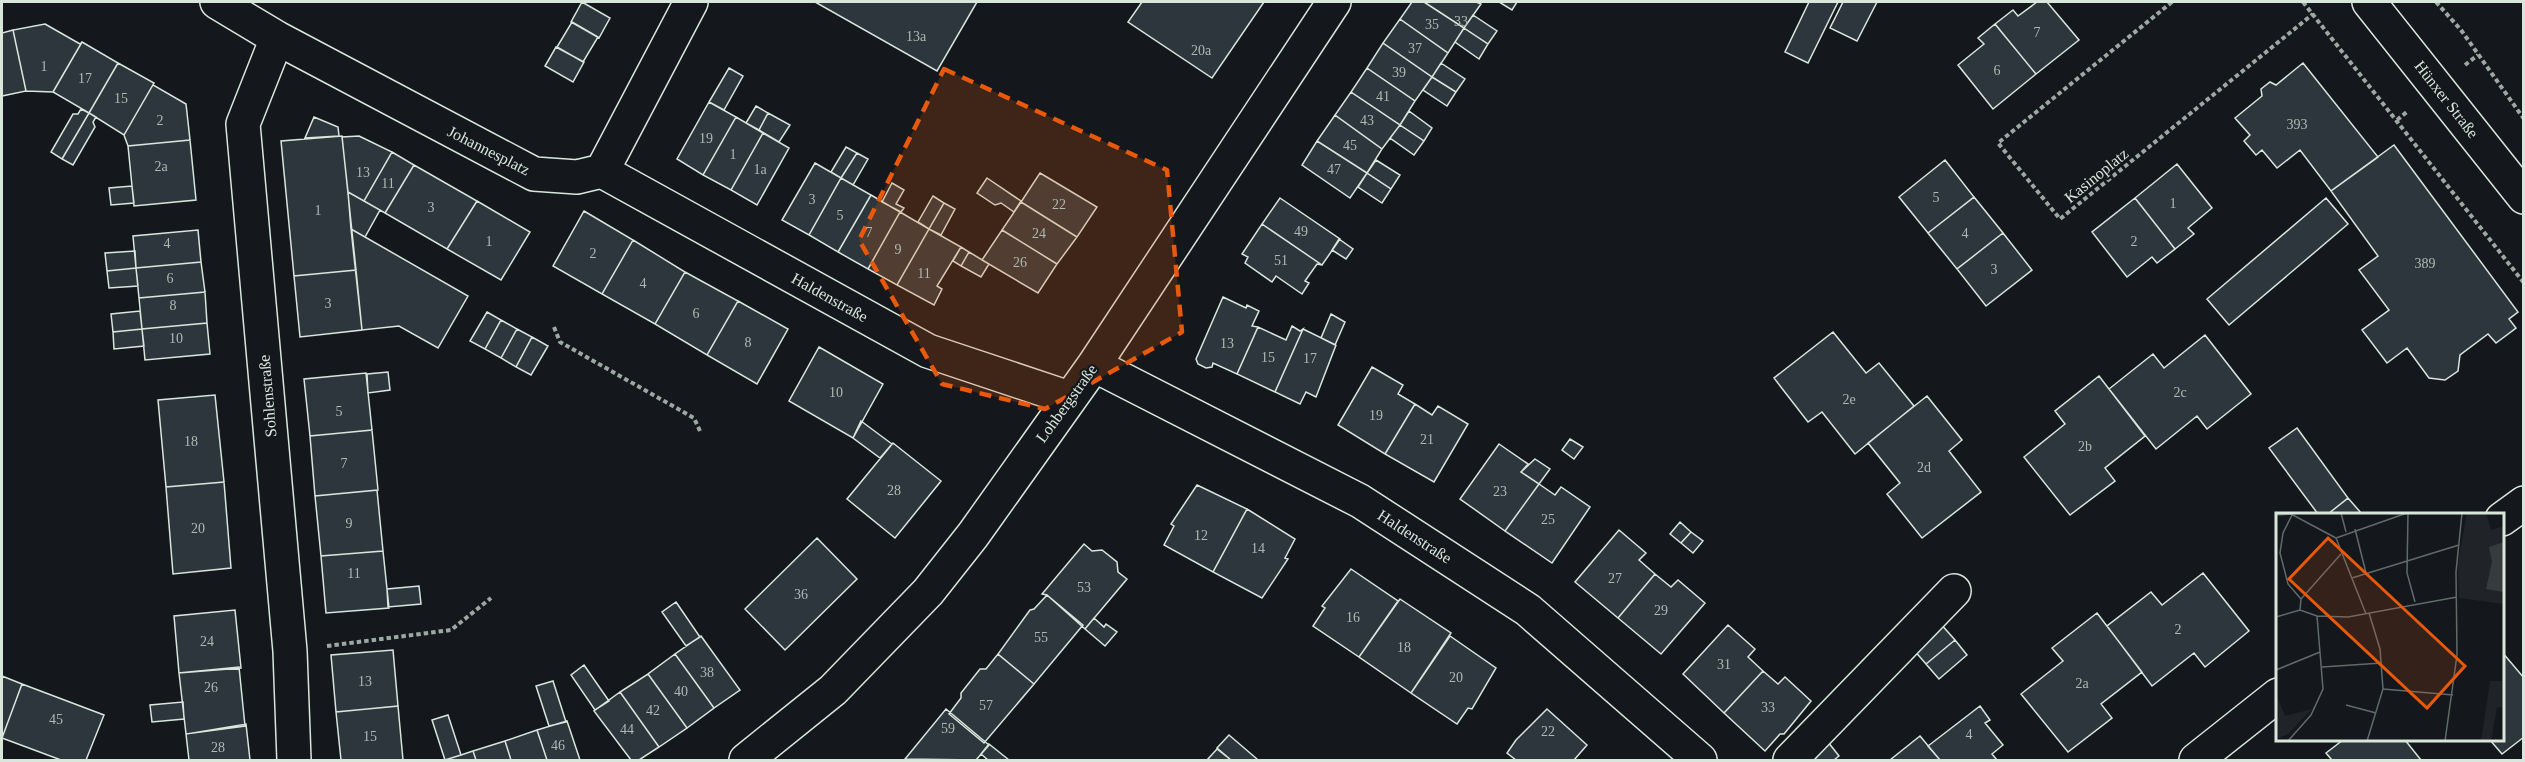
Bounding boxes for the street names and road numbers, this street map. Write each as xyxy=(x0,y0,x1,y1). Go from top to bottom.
street label: Hünxer Straße xyxy=(2411,57,2482,141)
street label: Johannesplatz xyxy=(444,122,533,179)
street label: Kasinoplatz xyxy=(2061,145,2132,207)
street label: Haldenstraße xyxy=(789,270,871,325)
street label: Sohlenstraße xyxy=(255,354,280,438)
street label: Lohbergstraße xyxy=(1032,361,1101,446)
street label: Haldenstraße xyxy=(1375,506,1455,567)

